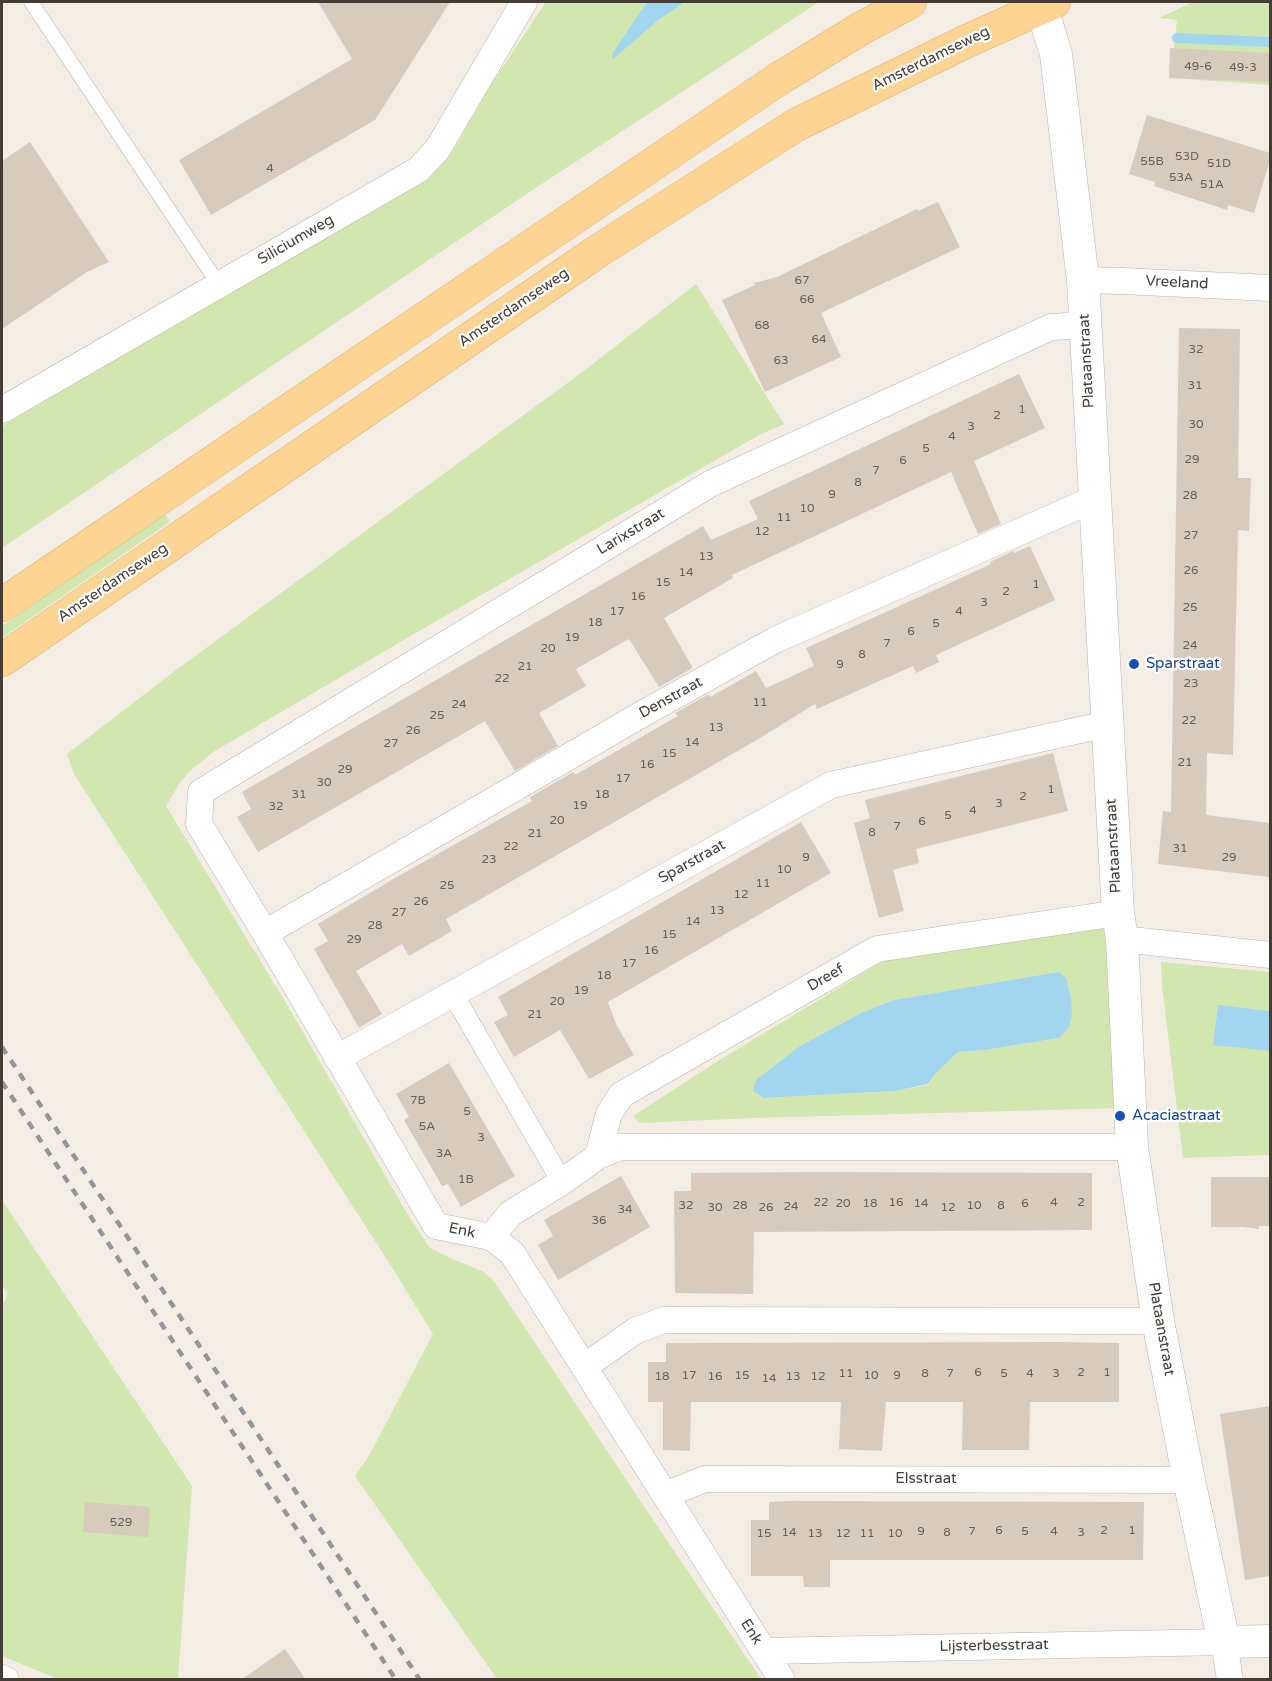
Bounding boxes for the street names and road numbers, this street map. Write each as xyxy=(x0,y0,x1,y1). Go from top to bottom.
street label: Amsterdamseweg xyxy=(869,23,993,95)
street label: Siliciumweg xyxy=(255,211,337,269)
street label: Amsterdamseweg xyxy=(456,265,572,351)
street label: Vreeland xyxy=(1145,272,1209,294)
street label: Plataanstraat xyxy=(1076,313,1098,409)
street label: Larixstraat xyxy=(594,505,668,559)
street label: Amsterdamseweg xyxy=(55,540,171,626)
street label: Denstraat xyxy=(636,673,706,723)
street label: Plataanstraat xyxy=(1103,798,1125,894)
street label: Sparstraat xyxy=(655,836,729,888)
street label: Dreef xyxy=(804,960,848,996)
street label: Enk xyxy=(447,1219,477,1243)
street label: Plataanstraat xyxy=(1144,1281,1178,1377)
street label: Elsstraat xyxy=(895,1470,957,1488)
street label: Enk xyxy=(736,1616,766,1648)
street label: Lijsterbesstraat xyxy=(939,1636,1049,1656)

